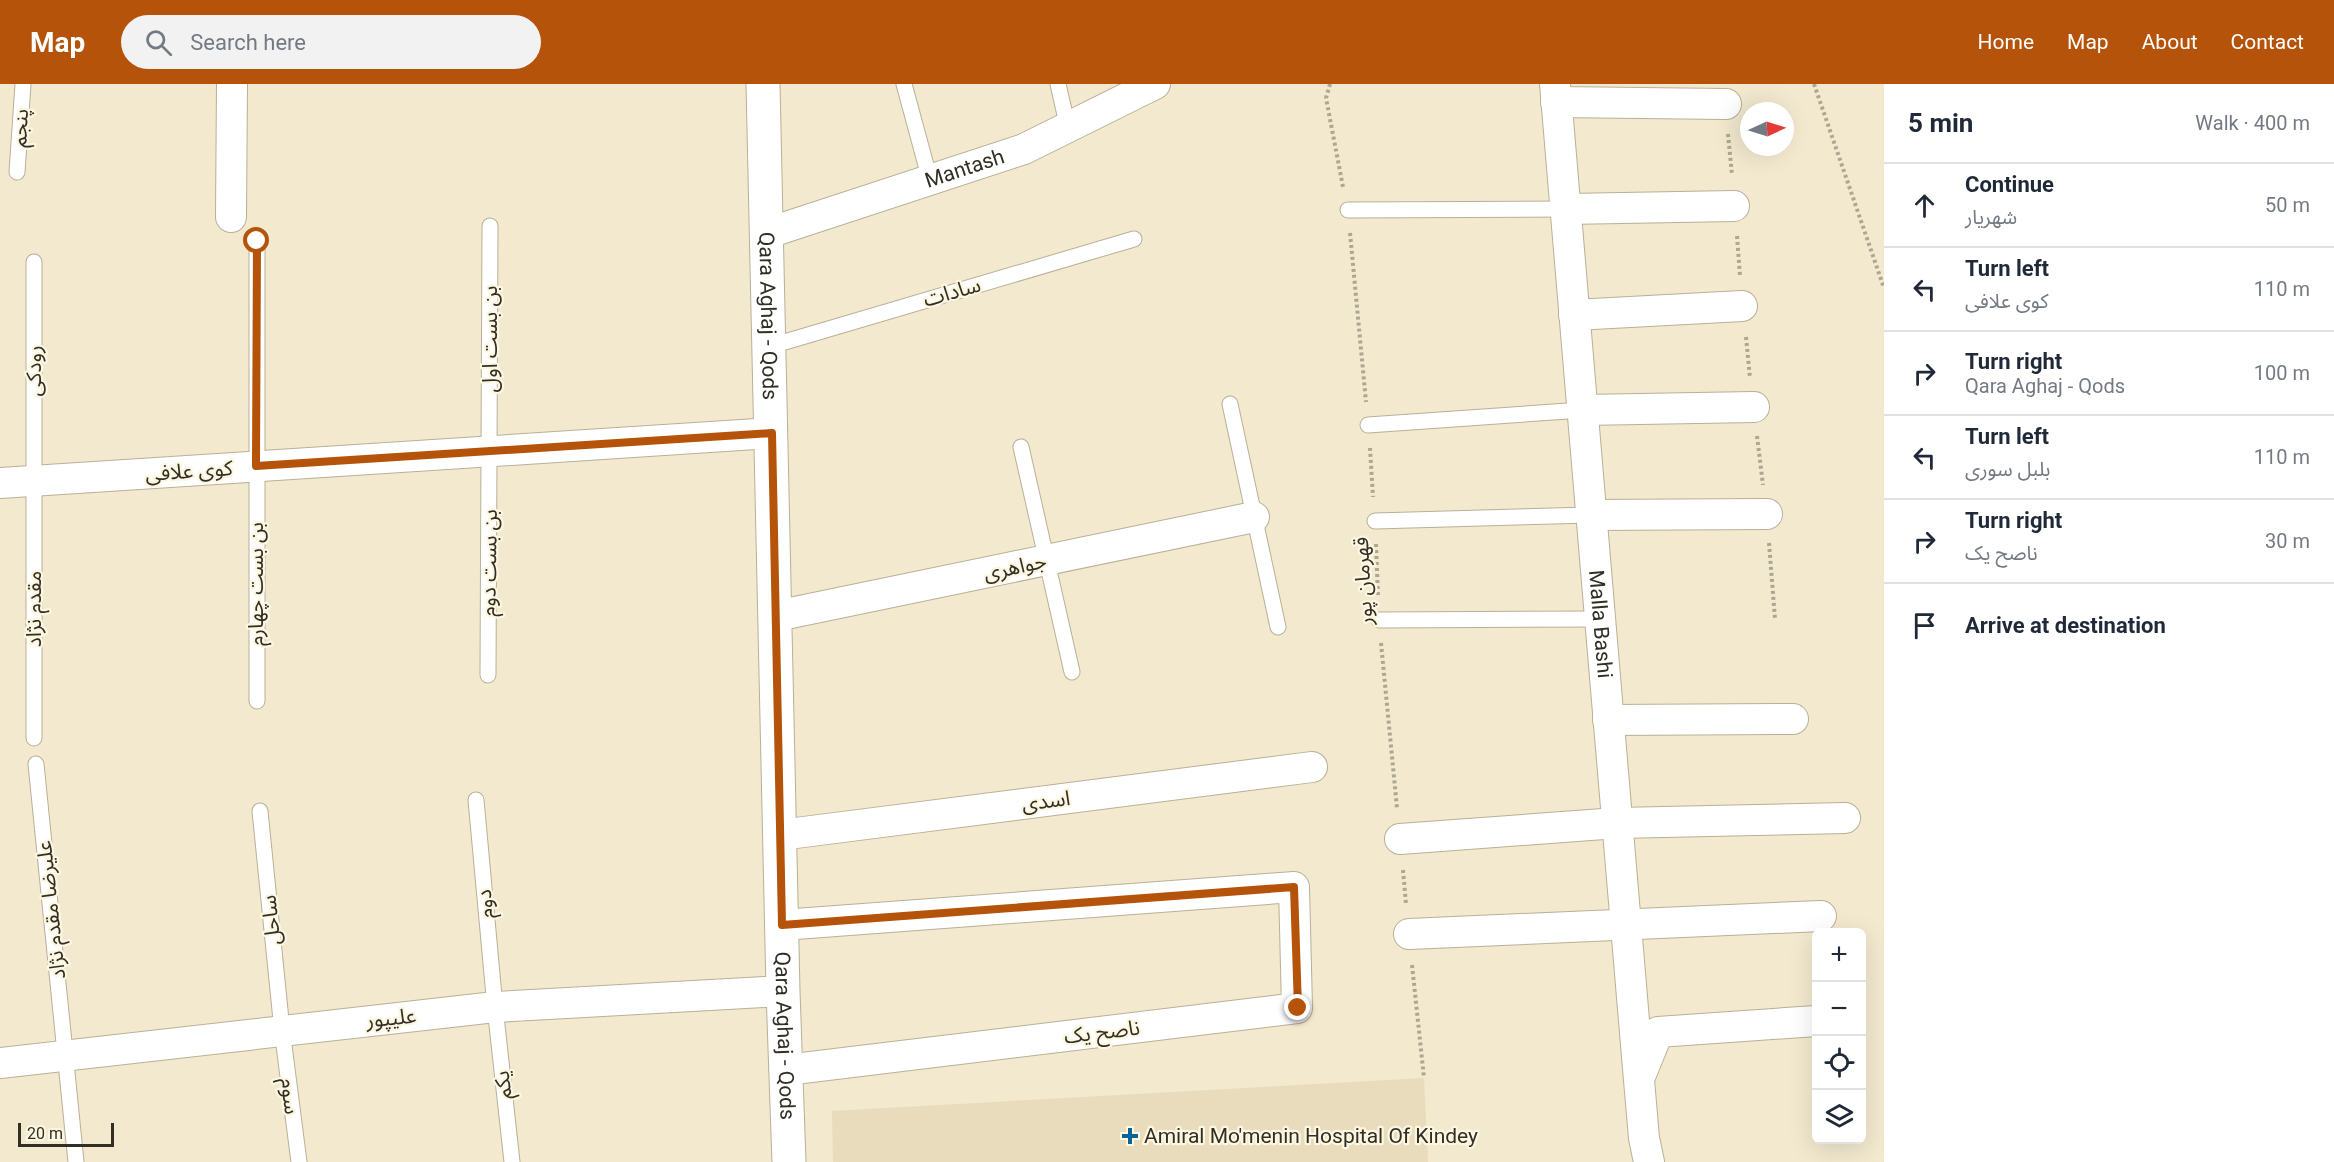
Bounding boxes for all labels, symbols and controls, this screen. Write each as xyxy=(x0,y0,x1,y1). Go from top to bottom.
search box xyxy=(121,15,541,69)
text: Map xyxy=(30,26,85,59)
icon: search xyxy=(142,26,175,59)
text: Search here xyxy=(190,30,306,55)
text: Home xyxy=(1978,30,2034,54)
text: Map xyxy=(2067,30,2109,54)
text: About xyxy=(2142,30,2198,54)
text: Contact xyxy=(2231,30,2304,54)
north arrow xyxy=(1740,102,1794,156)
street label: پنجم xyxy=(7,108,36,148)
text: 5 min xyxy=(1908,108,1973,138)
text: Walk · 400 m xyxy=(2195,111,2310,135)
street label: Mantash xyxy=(922,144,1007,193)
text: Continue xyxy=(1965,172,2054,197)
icon: ahead xyxy=(1908,189,1941,222)
text: 50 m xyxy=(2265,193,2310,217)
text: شهریار xyxy=(1965,205,2017,229)
route start xyxy=(243,227,269,253)
street label: Qara Aghaj - Qods xyxy=(754,232,782,400)
text: Turn left xyxy=(1965,256,2049,281)
street label: سادات xyxy=(921,272,983,312)
icon: left xyxy=(1908,273,1941,306)
text: 110 m xyxy=(2254,277,2310,301)
street label: بن بست اول xyxy=(478,286,502,392)
text: کوی علافی xyxy=(1965,289,2049,313)
street label: رودکی xyxy=(22,345,46,397)
text: Turn right xyxy=(1965,349,2062,374)
icon: right xyxy=(1908,357,1941,390)
text: 100 m xyxy=(2254,361,2310,385)
text: Qara Aghaj - Qods xyxy=(1965,374,2125,398)
text: Turn left xyxy=(1965,424,2049,449)
icon: left xyxy=(1908,441,1941,474)
text: 110 m xyxy=(2254,445,2310,469)
street label: کوی علافی xyxy=(144,456,234,486)
text: بلبل سوری xyxy=(1965,457,2050,481)
text: Turn right xyxy=(1965,508,2062,533)
street label: بن بست دوم xyxy=(476,509,506,617)
street label: بن بست چهارم xyxy=(244,522,272,646)
icon: right xyxy=(1908,525,1941,558)
text: 30 m xyxy=(2265,529,2310,553)
street label: قهرمان پور xyxy=(1349,536,1379,627)
text: ناصح یک xyxy=(1965,541,2038,565)
street label: جواهری xyxy=(981,549,1049,585)
street label: Malla Bashi xyxy=(1584,569,1617,679)
street label: مقدم نژاد xyxy=(22,571,50,647)
icon: arrive xyxy=(1908,609,1941,642)
text: Arrive at destination xyxy=(1965,613,2166,638)
street label: اسدی xyxy=(1020,786,1072,816)
street label: علیرضا مقدم نژاد xyxy=(32,839,74,980)
street label: دوم xyxy=(472,888,502,920)
street label: ساحل xyxy=(256,894,286,946)
map controls xyxy=(1812,928,1866,1144)
button: + xyxy=(1812,928,1866,982)
street label: Qara Aghaj - Qods xyxy=(770,951,800,1120)
button: − xyxy=(1812,982,1866,1036)
route end xyxy=(1284,994,1310,1020)
street label: علیپور xyxy=(364,1003,417,1034)
street label: ناصح یک xyxy=(1063,1015,1142,1052)
button: locate xyxy=(1812,1036,1866,1090)
street label: یکم xyxy=(490,1069,519,1101)
street label: سوم xyxy=(272,1076,304,1116)
button: layers xyxy=(1812,1090,1866,1144)
scale bar xyxy=(18,1120,114,1148)
text: 20 m xyxy=(27,1124,63,1143)
place label: Amiral Mo'menin Hospital Of Kindey xyxy=(1144,1124,1478,1148)
marker: Amiral Mo'menin Hospital Of Kindey xyxy=(1121,1127,1139,1145)

